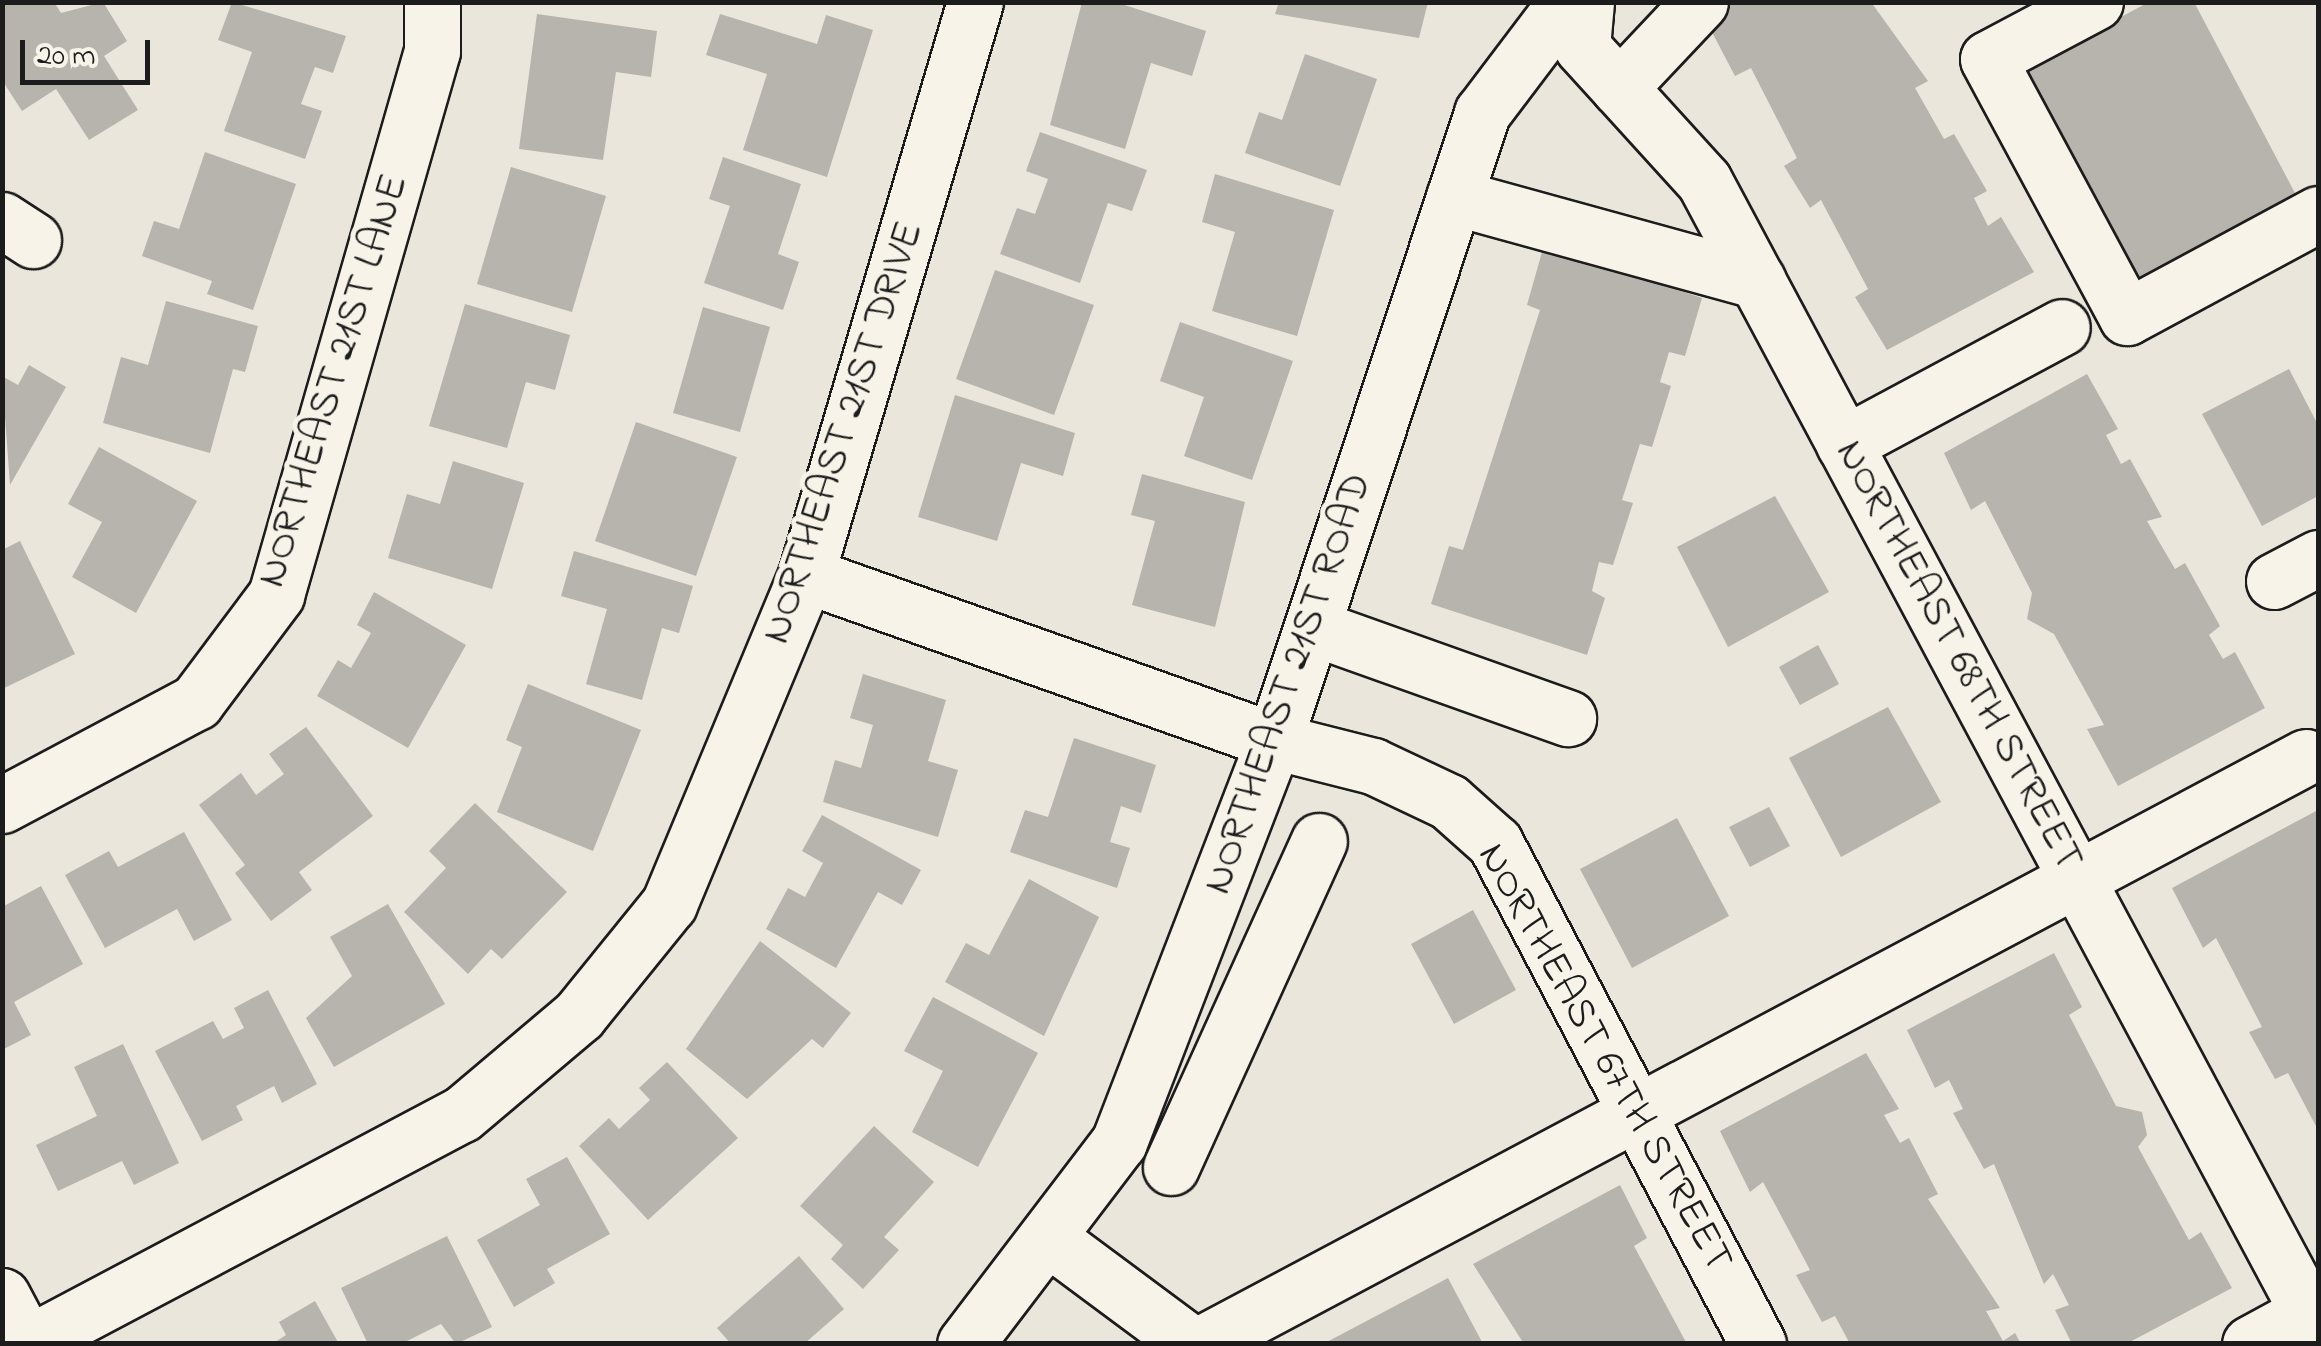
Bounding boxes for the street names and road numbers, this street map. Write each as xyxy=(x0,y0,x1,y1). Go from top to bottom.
street label: NORTHEAST 21ST LANE xyxy=(247,169,421,593)
street label: NORTHEAST 21ST DRIVE xyxy=(752,216,936,650)
street label: NORTHEAST 68TH STREET xyxy=(1823,432,2093,880)
street label: NORTHEAST 21ST ROAD xyxy=(1193,467,1385,901)
street label: NORTHEAST 67TH STREET xyxy=(1465,835,1743,1281)

